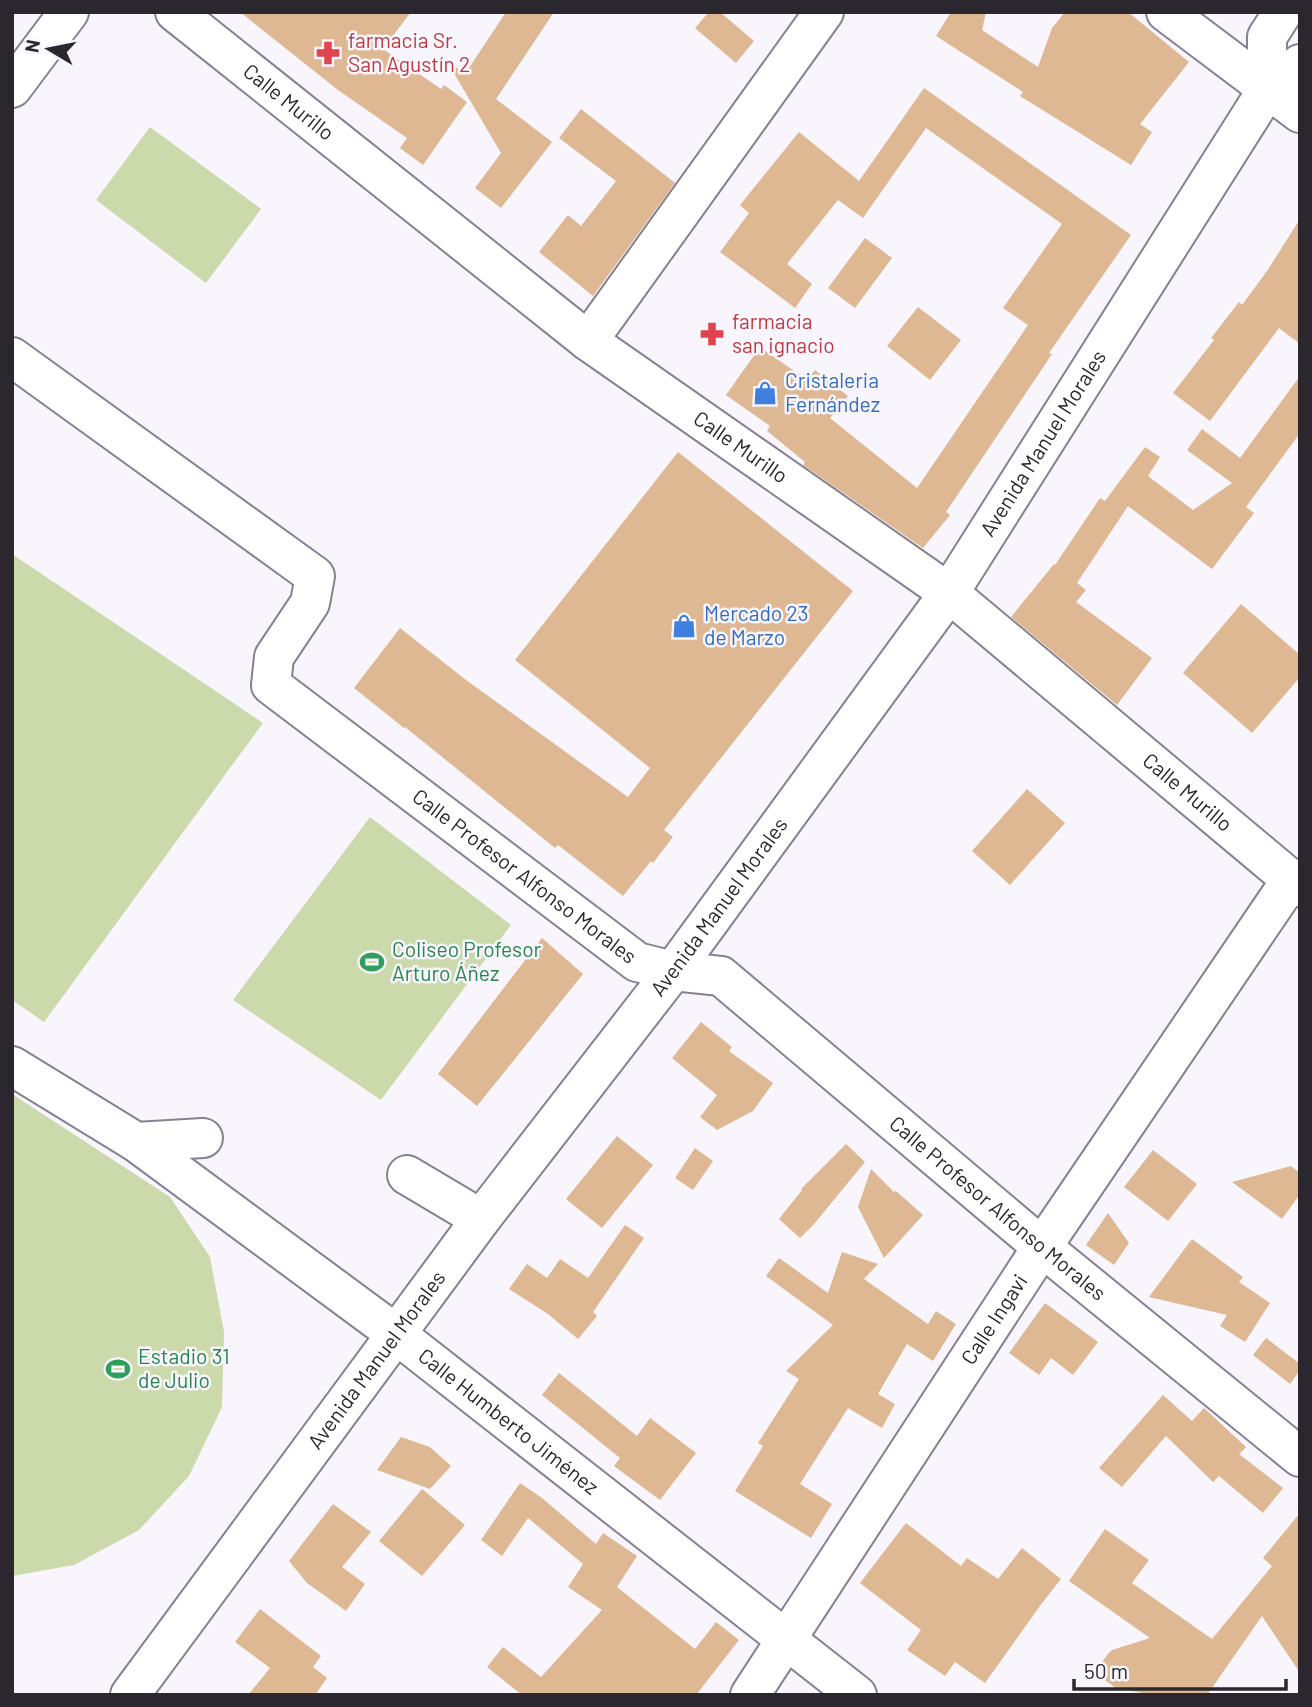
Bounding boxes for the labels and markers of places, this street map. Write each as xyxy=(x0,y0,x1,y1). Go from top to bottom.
place label: farmacia Sr. San Agustín 2 xyxy=(348,27,470,76)
pharmacy icon: farmacia Sr. San Agustín 2 xyxy=(314,39,342,67)
place label: farmacia san ignacio xyxy=(732,308,835,357)
pharmacy icon: farmacia san ignacio xyxy=(698,320,726,348)
place label: Cristaleria Fernández xyxy=(785,367,880,416)
shop icon: Cristaleria Fernández xyxy=(751,379,779,407)
place label: Mercado 23 de Marzo xyxy=(704,600,808,649)
shop icon: Mercado 23 de Marzo xyxy=(670,612,698,640)
place label: Coliseo Profesor Arturo Áñez xyxy=(392,936,542,985)
sports icon: Coliseo Profesor Arturo Áñez xyxy=(358,948,386,976)
place label: Estadio 31 de Julio xyxy=(138,1343,230,1392)
sports icon: Estadio 31 de Julio xyxy=(104,1355,132,1383)

